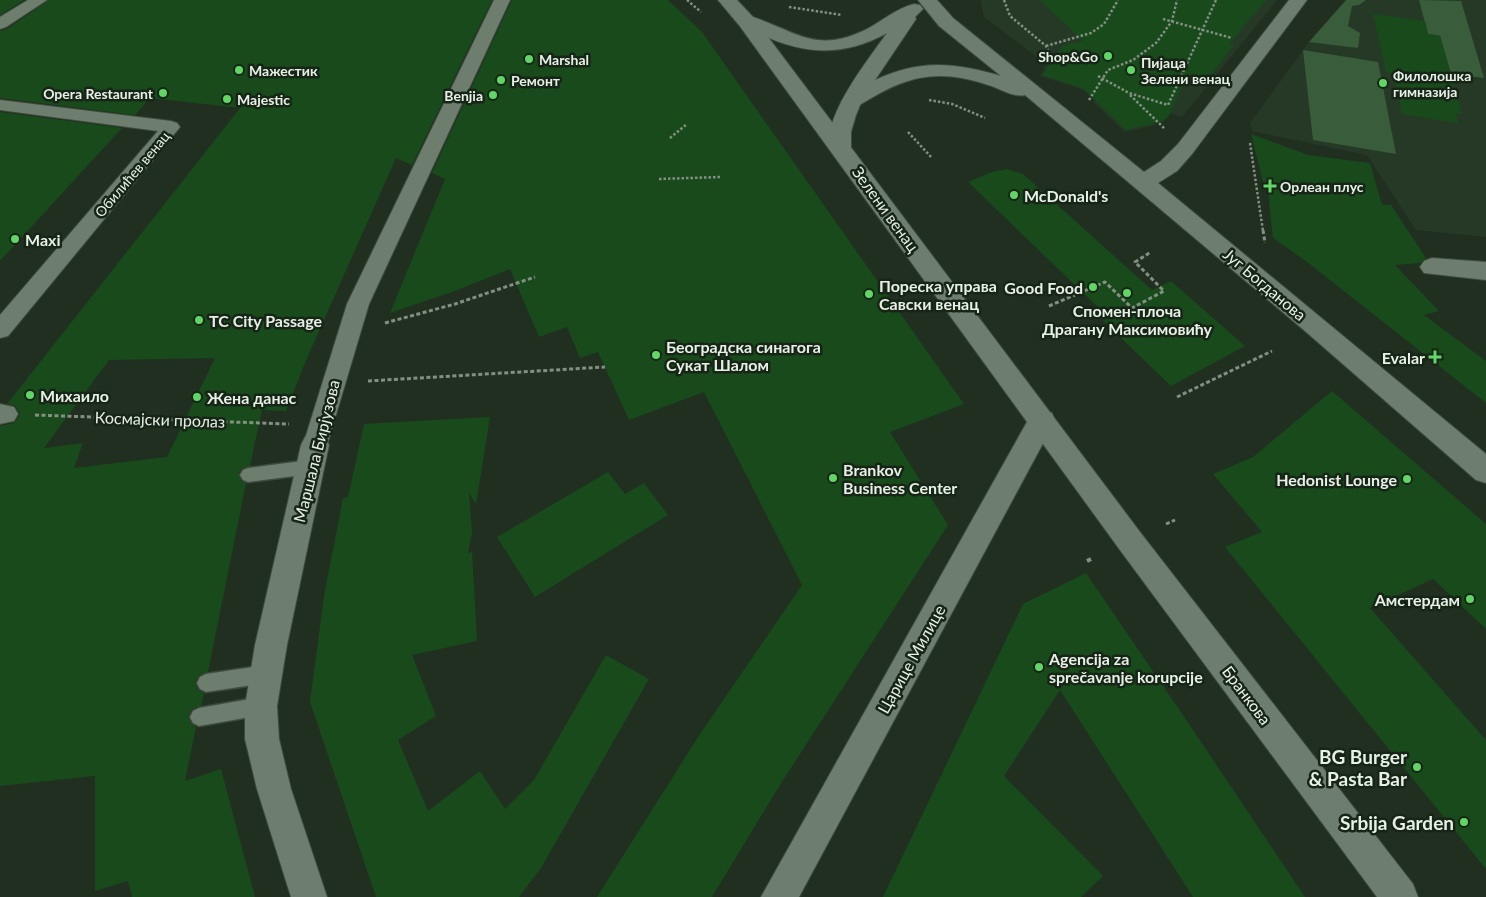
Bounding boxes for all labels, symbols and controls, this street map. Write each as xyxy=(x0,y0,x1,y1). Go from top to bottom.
place label: Shop&Go xyxy=(1038,48,1098,65)
marker: Shop&Go xyxy=(1102,50,1114,62)
place label: Marshal xyxy=(539,51,589,68)
marker: Marshal xyxy=(523,53,535,65)
place label: Пијаца Зелени венац xyxy=(1141,54,1230,87)
place label: Мажестик xyxy=(249,62,318,79)
marker: Мажестик xyxy=(233,64,245,76)
marker: Пијаца Зелени венац xyxy=(1125,64,1137,76)
place label: Филолошка гимназија xyxy=(1393,67,1471,100)
place label: Ремонт xyxy=(511,72,561,89)
marker: Ремонт xyxy=(495,74,507,86)
marker: Филолошка гимназија xyxy=(1377,77,1389,89)
place label: Opera Restaurant xyxy=(43,85,154,102)
marker: Opera Restaurant xyxy=(157,87,169,99)
place label: Benjia xyxy=(444,87,483,104)
marker: Benjia xyxy=(487,89,499,101)
place label: Majestic xyxy=(237,91,290,108)
marker: Majestic xyxy=(221,93,233,105)
street label: Обилићев венац xyxy=(91,127,173,220)
street label: Зелени венац xyxy=(849,163,923,256)
place label: Орлеан плус xyxy=(1280,178,1364,195)
marker: Орлеан плус xyxy=(1264,180,1276,192)
place label: McDonald's xyxy=(1024,186,1108,205)
marker: McDonald's xyxy=(1008,189,1020,201)
place label: Maxi xyxy=(25,230,60,249)
marker: Maxi xyxy=(9,233,21,245)
street label: Југ Богданова xyxy=(1220,244,1310,324)
place label: Пореска управа Савски венац xyxy=(879,276,997,313)
place label: Good Food xyxy=(1004,278,1083,297)
marker: Good Food xyxy=(1087,281,1099,293)
marker: Спомен-плоча Драгану Максимовићу xyxy=(1121,287,1133,299)
marker: Пореска управа Савски венац xyxy=(863,288,875,300)
place label: Спомен-плоча Драгану Максимовићу xyxy=(1042,301,1212,338)
place label: TC City Passage xyxy=(209,311,322,330)
marker: TC City Passage xyxy=(193,314,205,326)
place label: Београдска синагога Сукат Шалом xyxy=(666,337,821,374)
place label: Evalar xyxy=(1382,348,1425,367)
marker: Београдска синагога Сукат Шалом xyxy=(650,349,662,361)
marker: Evalar xyxy=(1429,351,1441,363)
street label: Маршала Бирјузова xyxy=(289,378,343,524)
place label: Михаило xyxy=(40,386,109,405)
place label: Жена данас xyxy=(207,388,297,407)
marker: Михаило xyxy=(24,389,36,401)
marker: Жена данас xyxy=(191,391,203,403)
street label: Космајски пролаз xyxy=(94,407,226,431)
place label: Brankov Business Center xyxy=(843,460,957,497)
place label: Hedonist Lounge xyxy=(1276,470,1397,489)
marker: Brankov Business Center xyxy=(827,472,839,484)
marker: Hedonist Lounge xyxy=(1401,473,1413,485)
place label: Амстердам xyxy=(1374,590,1460,609)
marker: Амстердам xyxy=(1464,593,1476,605)
street label: Царице Милице xyxy=(873,601,949,717)
place label: Agencija za sprečavanje korupcije xyxy=(1048,649,1203,686)
marker: Agencija za sprečavanje korupcije xyxy=(1033,661,1045,673)
street label: Бранкова xyxy=(1219,662,1275,728)
place label: BG Burger & Pasta Bar xyxy=(1309,745,1408,790)
marker: BG Burger & Pasta Bar xyxy=(1411,761,1423,773)
place label: Srbija Garden xyxy=(1340,811,1454,834)
marker: Srbija Garden xyxy=(1458,816,1470,828)

